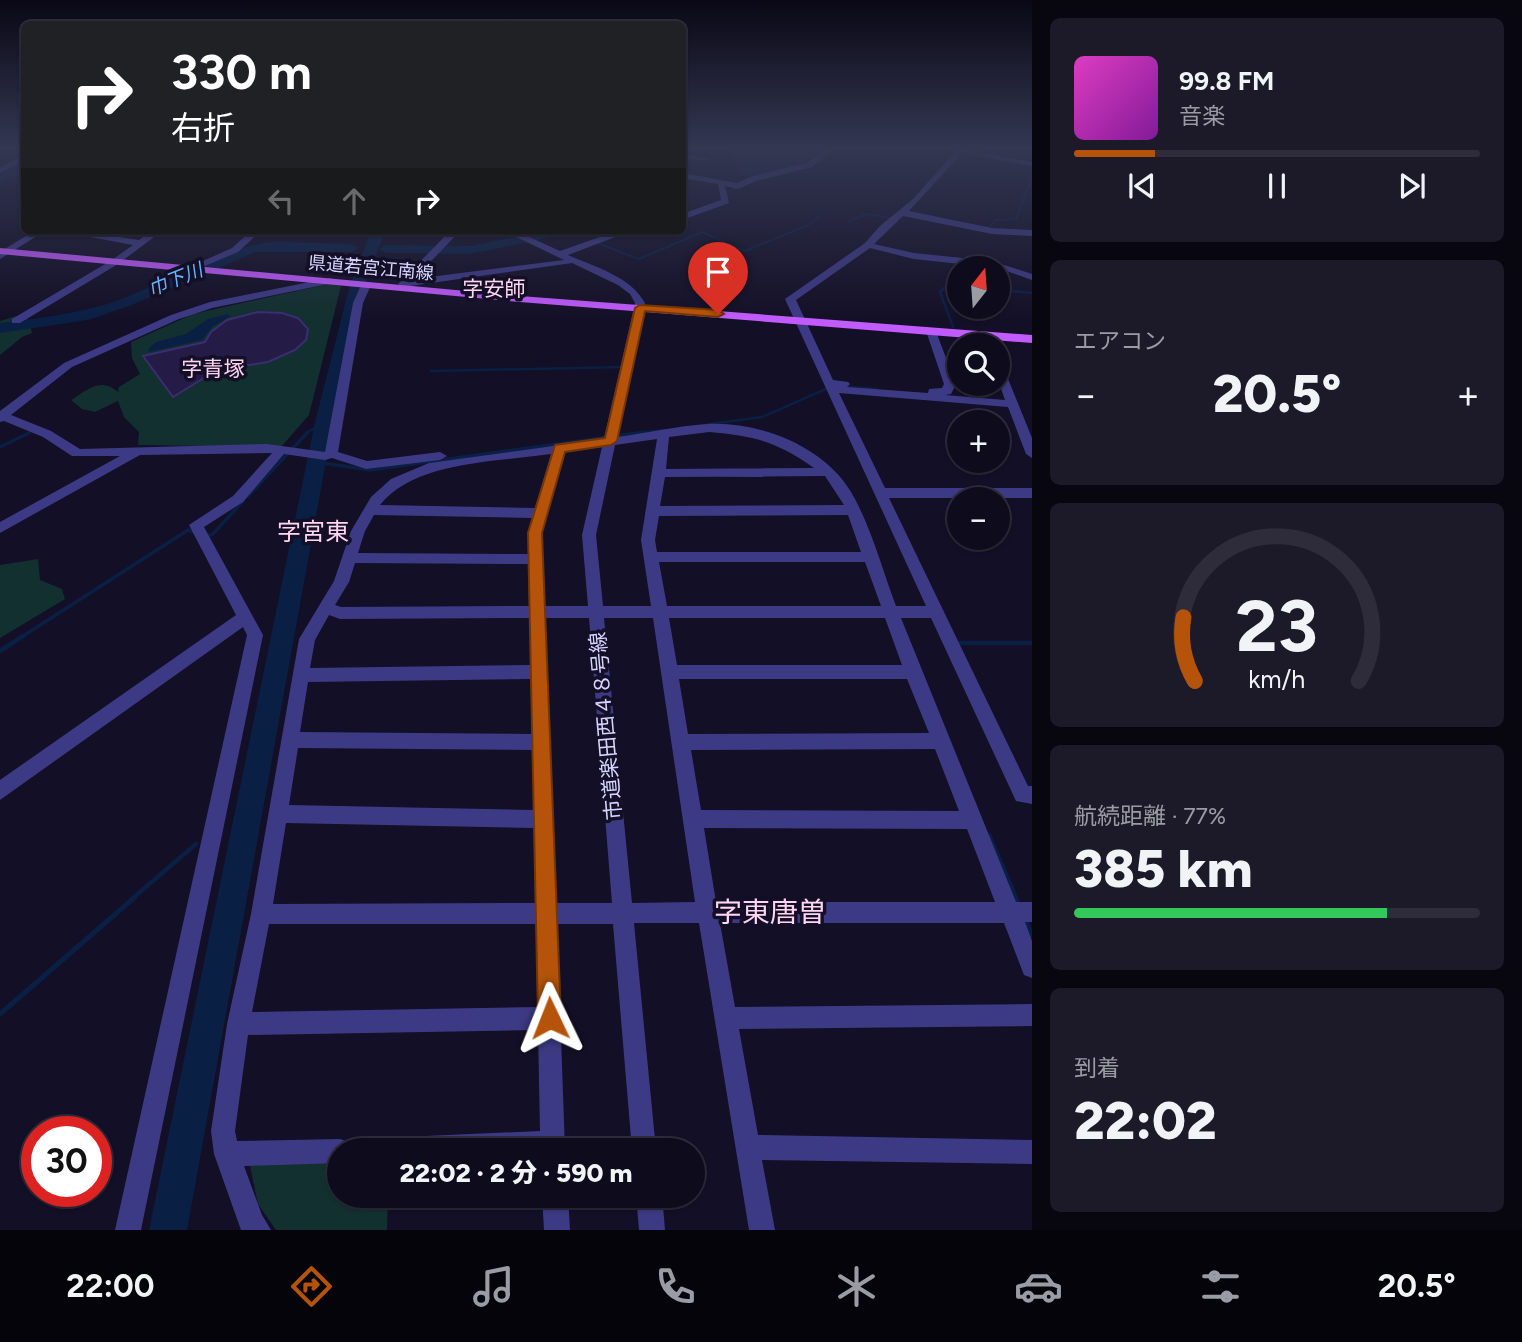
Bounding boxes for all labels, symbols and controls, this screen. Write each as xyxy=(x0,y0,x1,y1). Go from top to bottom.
text: 330 m xyxy=(171,42,312,101)
icon: right xyxy=(56,49,147,140)
text: 99.8 FM xyxy=(1179,65,1274,97)
text: 音楽 xyxy=(1179,102,1225,130)
text: 右折 xyxy=(171,109,235,147)
icon: previous xyxy=(1123,167,1161,205)
icon: pause xyxy=(1258,167,1296,205)
icon: next xyxy=(1393,167,1431,205)
icon: left xyxy=(262,182,300,220)
icon: ahead xyxy=(335,182,373,220)
icon: right xyxy=(408,182,446,220)
pin xyxy=(688,242,748,314)
street label: 県道若宮江南線 xyxy=(307,252,435,284)
icon: arrive xyxy=(699,253,737,291)
north arrow xyxy=(947,256,1010,318)
map controls xyxy=(947,256,1010,550)
water label: 巾下川 xyxy=(144,257,208,301)
district label: 字安師 xyxy=(463,276,526,301)
text: エアコン xyxy=(1074,327,1166,355)
button: search xyxy=(947,333,1010,396)
district label: 字青塚 xyxy=(182,356,245,381)
text: 20.5° xyxy=(1213,363,1341,425)
text: − xyxy=(1074,372,1098,418)
text: + xyxy=(1456,372,1480,418)
button: + xyxy=(947,410,1010,473)
button: − xyxy=(947,487,1010,550)
district label: 字宮東 xyxy=(277,517,349,546)
text: 23 xyxy=(1236,582,1318,669)
street label: 市道楽田西４８号線 xyxy=(585,631,626,821)
text: km/h xyxy=(1248,664,1306,694)
text: 航続距離 · 77% xyxy=(1074,802,1226,830)
text: 385 km xyxy=(1074,838,1253,900)
district label: 字東唐曽 xyxy=(714,895,826,929)
position arrow xyxy=(513,981,587,1055)
text: 到着 xyxy=(1074,1054,1120,1082)
text: 22:02 xyxy=(1074,1090,1216,1152)
speed limit sign: 30 xyxy=(21,1116,112,1207)
text: 22:02 · 2 分 · 590 m xyxy=(400,1157,633,1189)
icon: directions xyxy=(287,1262,336,1311)
icon: music xyxy=(469,1262,518,1311)
icon: phone xyxy=(651,1262,700,1311)
icon: climate xyxy=(832,1262,881,1311)
icon: car xyxy=(1014,1262,1063,1311)
icon: filters xyxy=(1196,1262,1245,1311)
text: 22:00 xyxy=(66,1267,155,1305)
text: 20.5° xyxy=(1378,1267,1456,1305)

